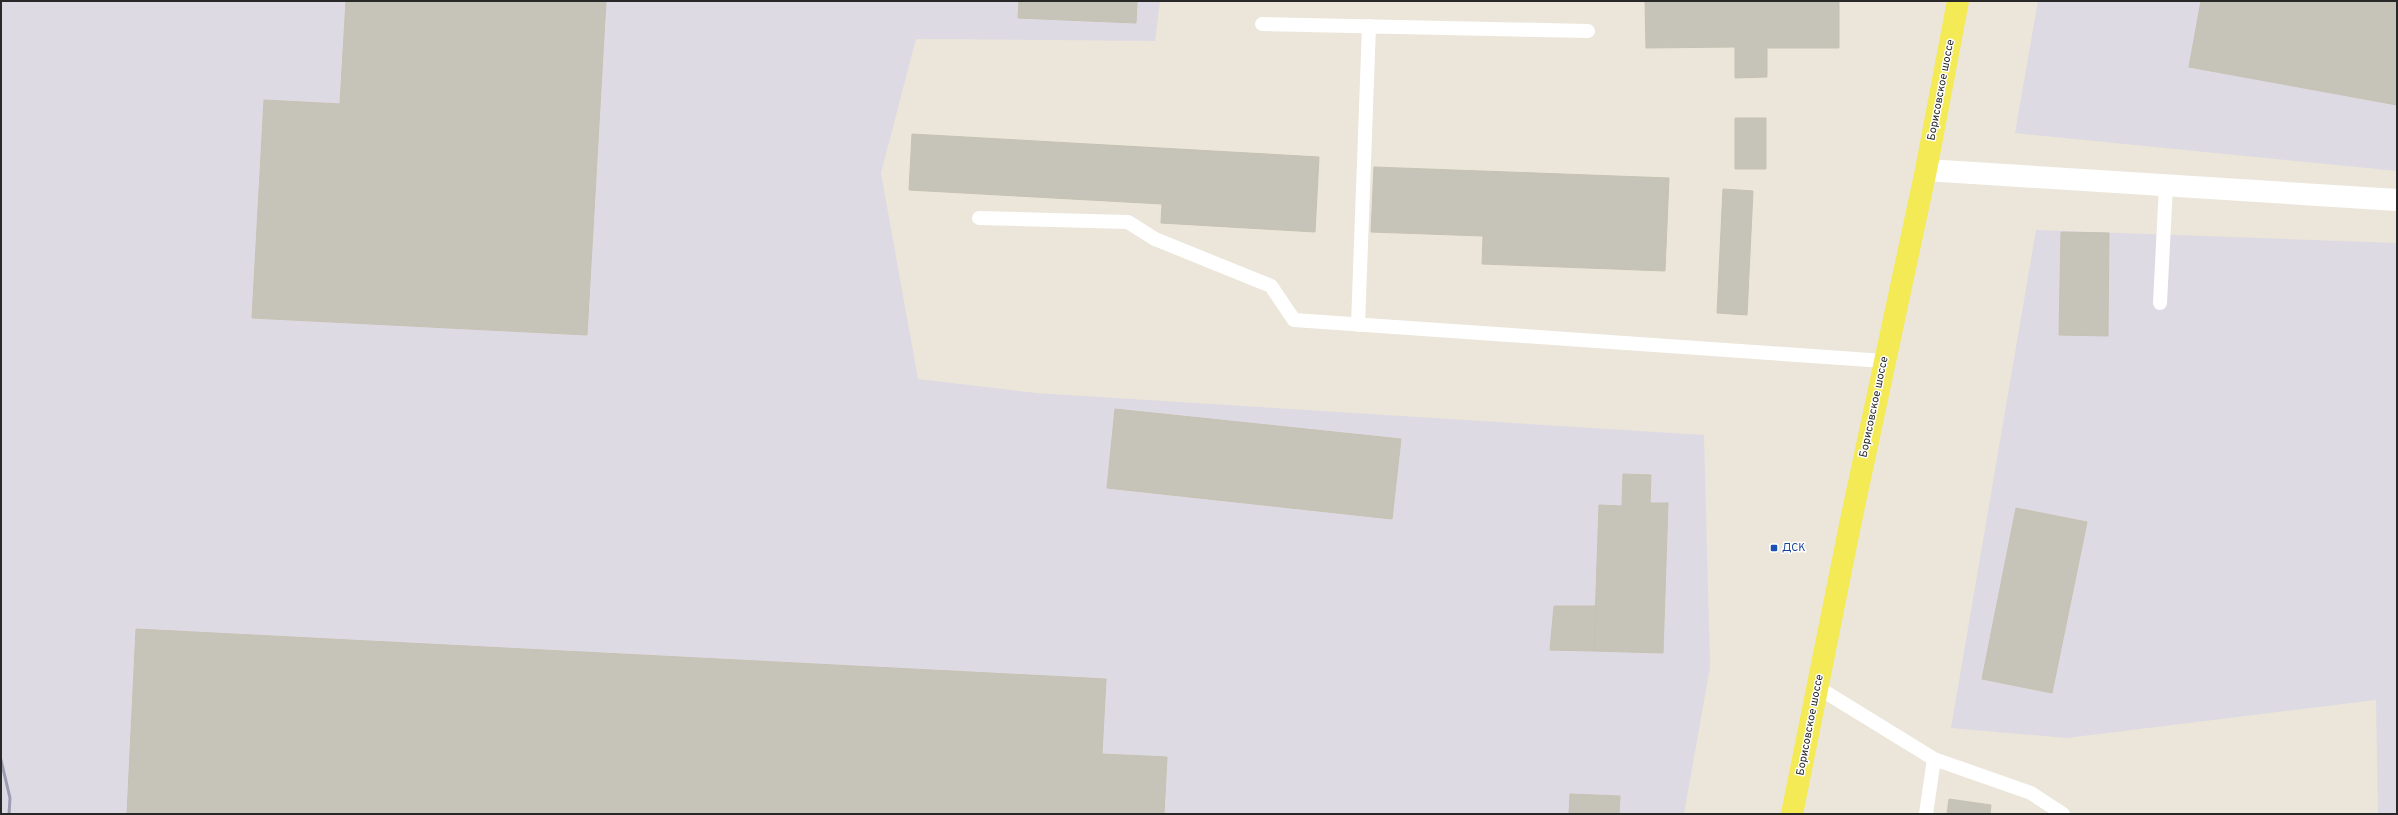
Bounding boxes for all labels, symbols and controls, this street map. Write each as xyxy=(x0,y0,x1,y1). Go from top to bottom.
street label: Борисовское шоссе xyxy=(1924,38,1958,142)
street label: Борисовское шоссе xyxy=(1856,355,1892,459)
place label: ДСК xyxy=(1782,541,1806,555)
marker: ДСК xyxy=(1769,543,1779,553)
street label: Борисовское шоссе xyxy=(1793,673,1827,777)

